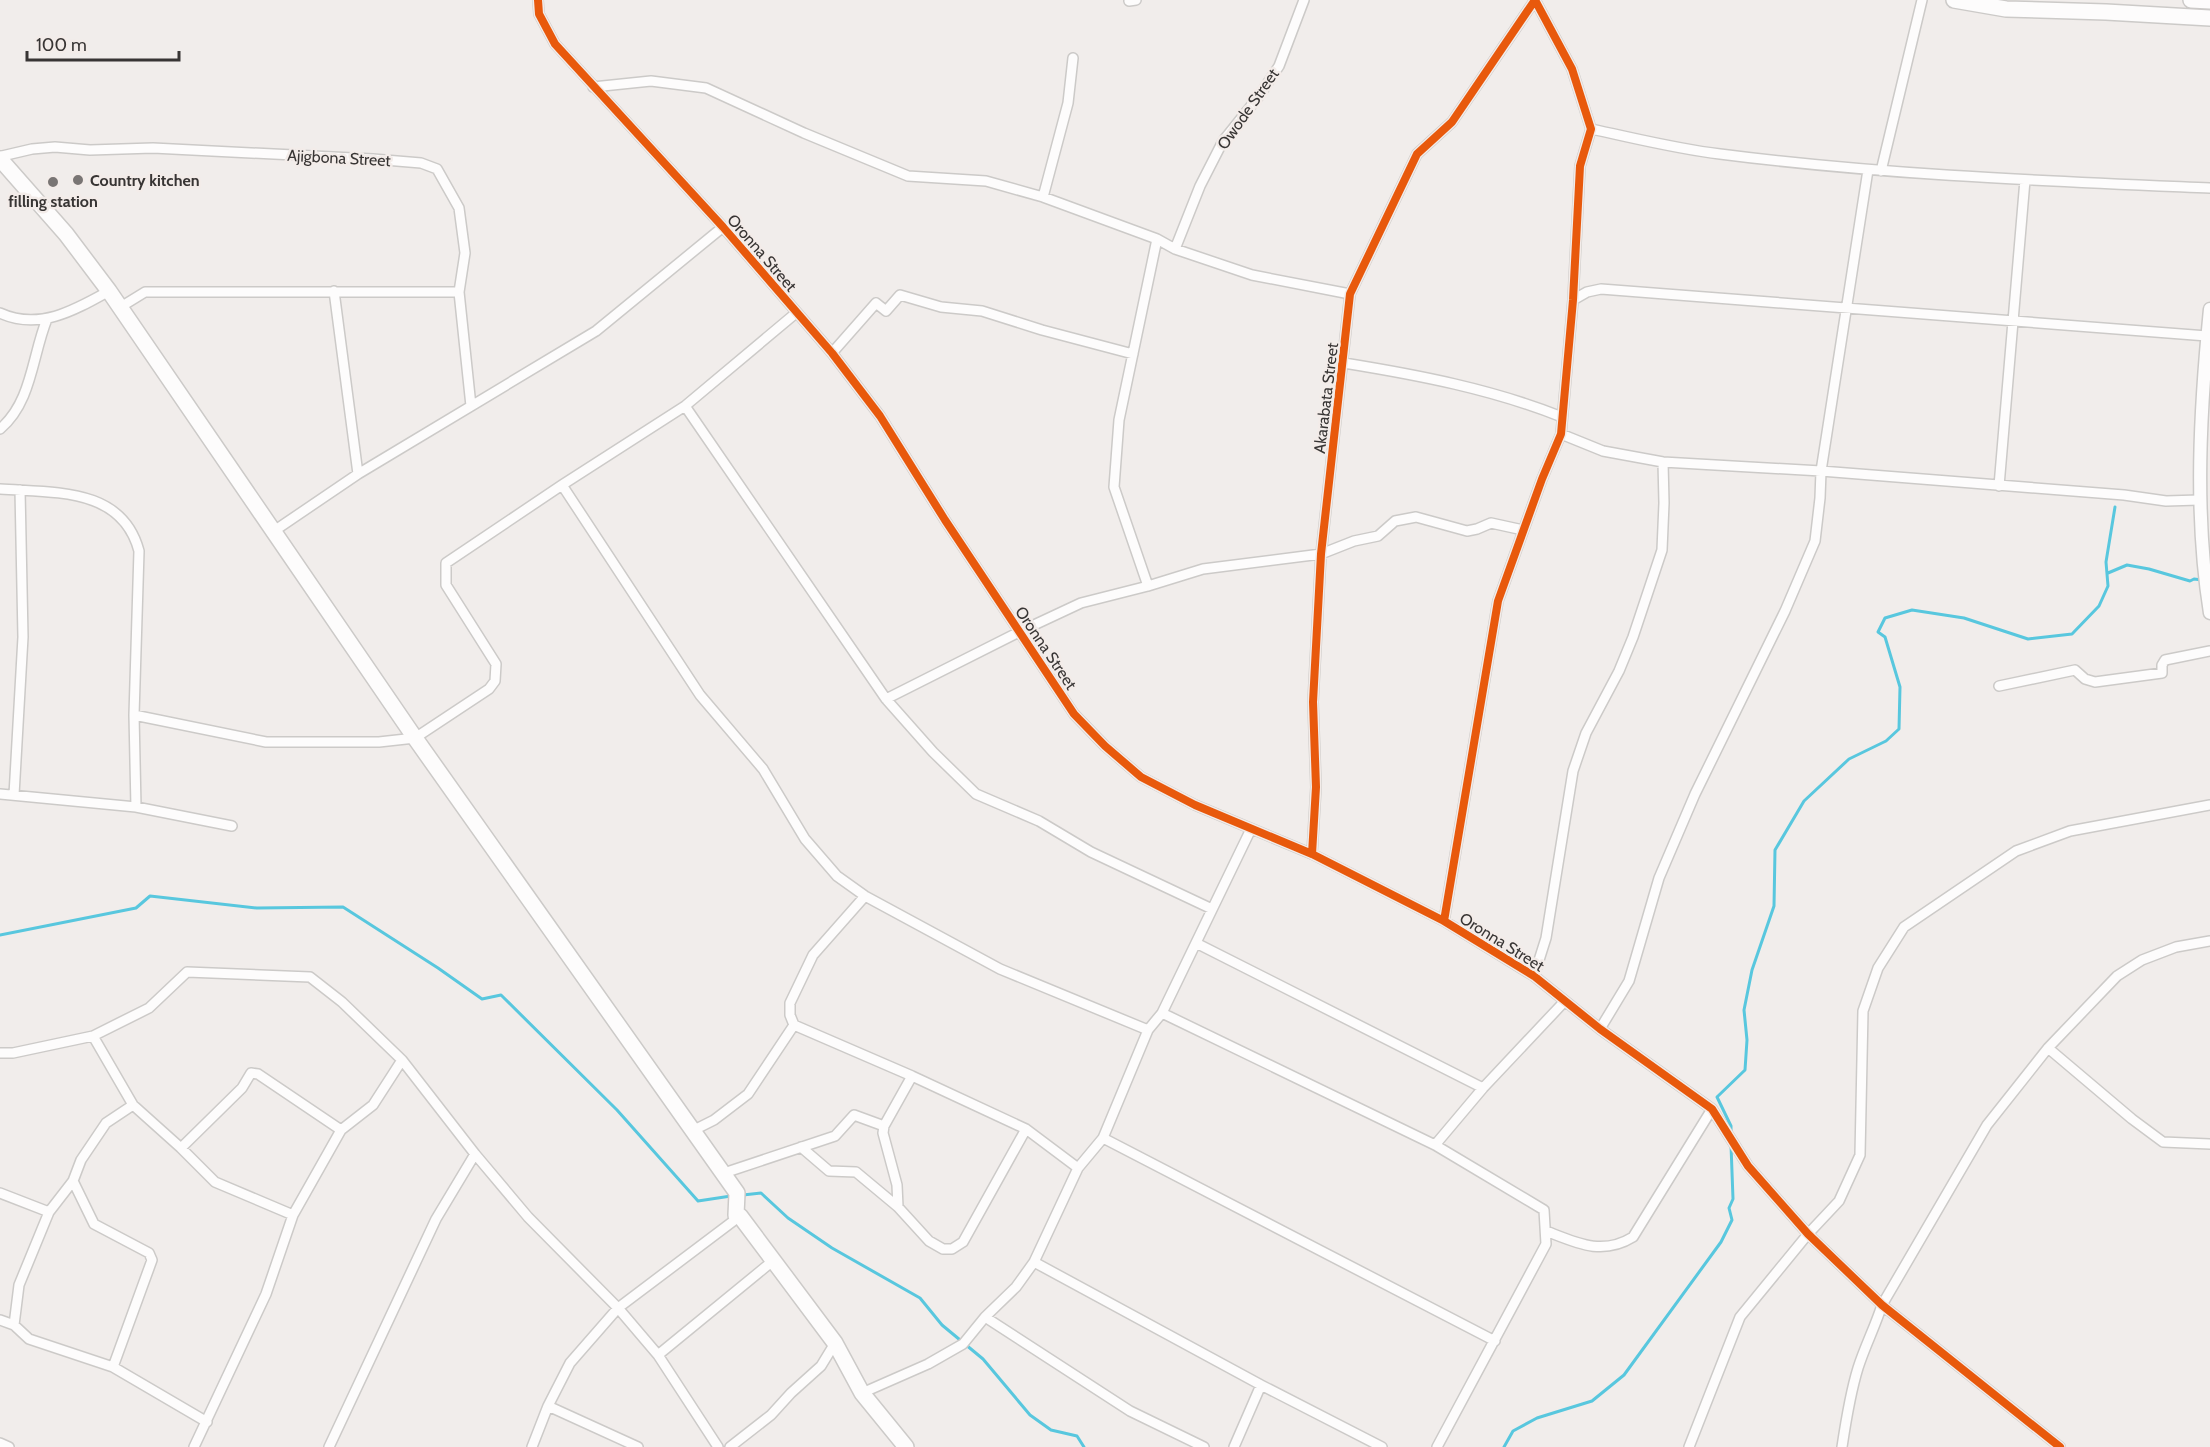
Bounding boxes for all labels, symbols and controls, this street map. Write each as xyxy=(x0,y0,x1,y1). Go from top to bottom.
scale bar xyxy=(27,24,178,62)
text: 100 m xyxy=(36,34,87,56)
street label: Owode Street xyxy=(1213,64,1283,153)
street label: Ajigbona Street xyxy=(287,146,392,170)
place label: Country kitchen xyxy=(90,171,200,190)
marker: Country kitchen xyxy=(71,173,85,187)
marker: filling station xyxy=(46,175,60,189)
place label: filling station xyxy=(8,192,98,211)
street label: Oronna Street xyxy=(723,210,801,296)
street label: Akarabata Street xyxy=(1310,341,1342,454)
street label: Oronna Street xyxy=(1011,603,1081,694)
street label: Oronna Street xyxy=(1456,908,1548,976)

